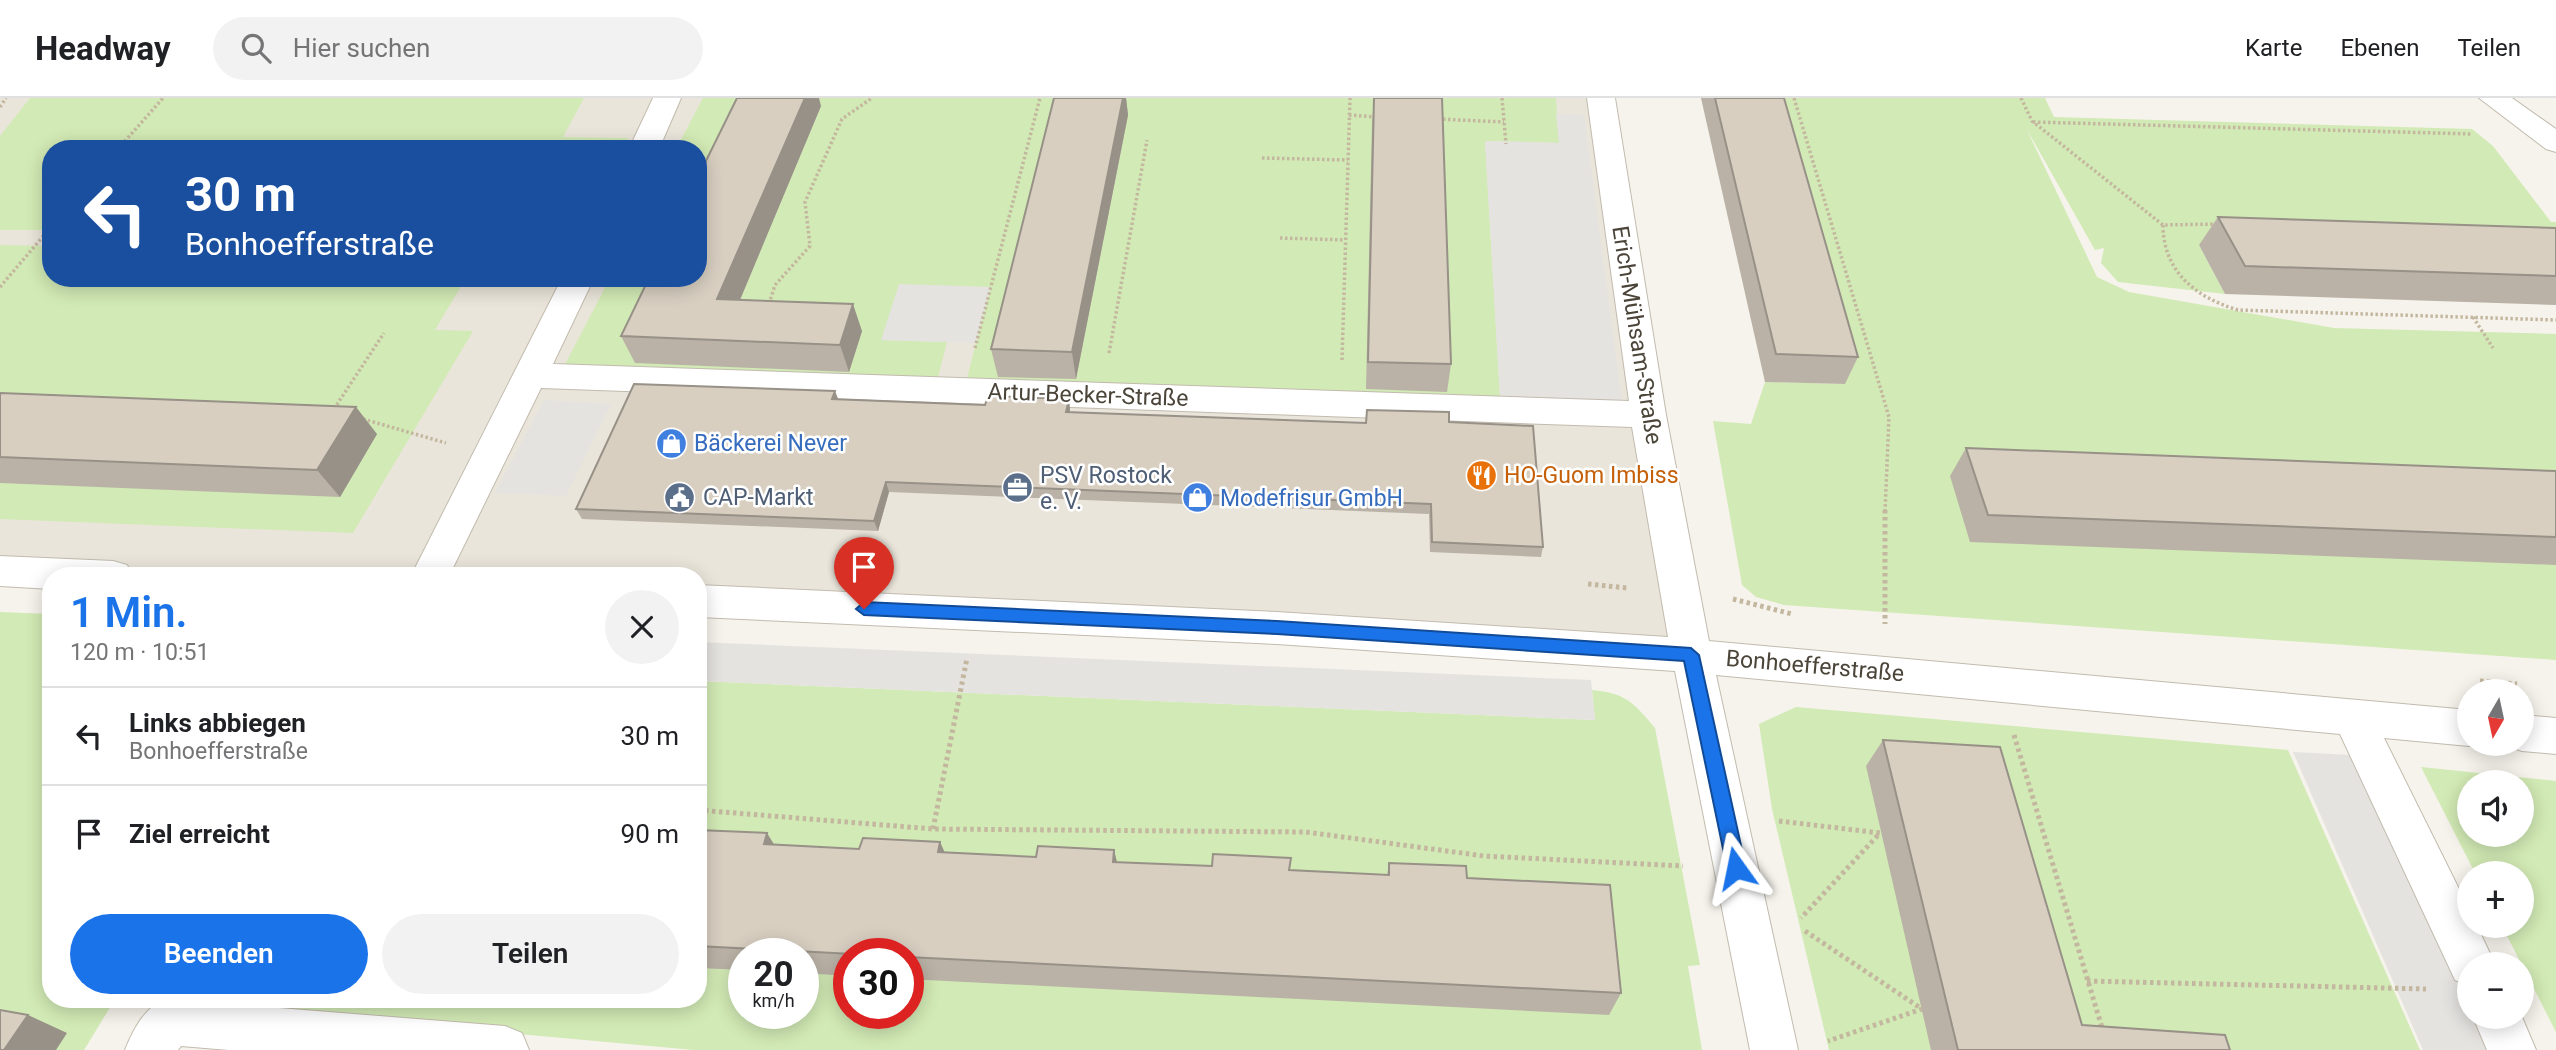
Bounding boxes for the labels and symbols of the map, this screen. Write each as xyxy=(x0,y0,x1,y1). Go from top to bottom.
street label: Erich-Mühsam-Straße xyxy=(1606,224,1668,446)
street label: Artur-Becker-Straße xyxy=(987,378,1189,412)
shop icon: Bäckerei Never xyxy=(654,426,688,460)
place label: Bäckerei Never xyxy=(694,430,847,457)
restaurant icon: HO-Guom Imbiss xyxy=(1464,458,1498,492)
place label: PSV Rostock e. V. xyxy=(1040,462,1172,515)
place label: HO-Guom Imbiss xyxy=(1504,462,1679,489)
office icon: PSV Rostock e. V. xyxy=(1000,471,1034,505)
public building icon: CAP-Markt xyxy=(663,480,697,514)
shop icon: Modefrisur GmbH xyxy=(1180,481,1214,515)
place label: CAP-Markt xyxy=(703,484,813,511)
place label: Modefrisur GmbH xyxy=(1220,485,1403,512)
pin xyxy=(834,537,894,609)
street label: Bonhoefferstraße xyxy=(1725,645,1905,687)
north arrow xyxy=(2457,679,2534,756)
position arrow xyxy=(1699,831,1773,905)
speed limit sign: 30 xyxy=(833,938,924,1029)

